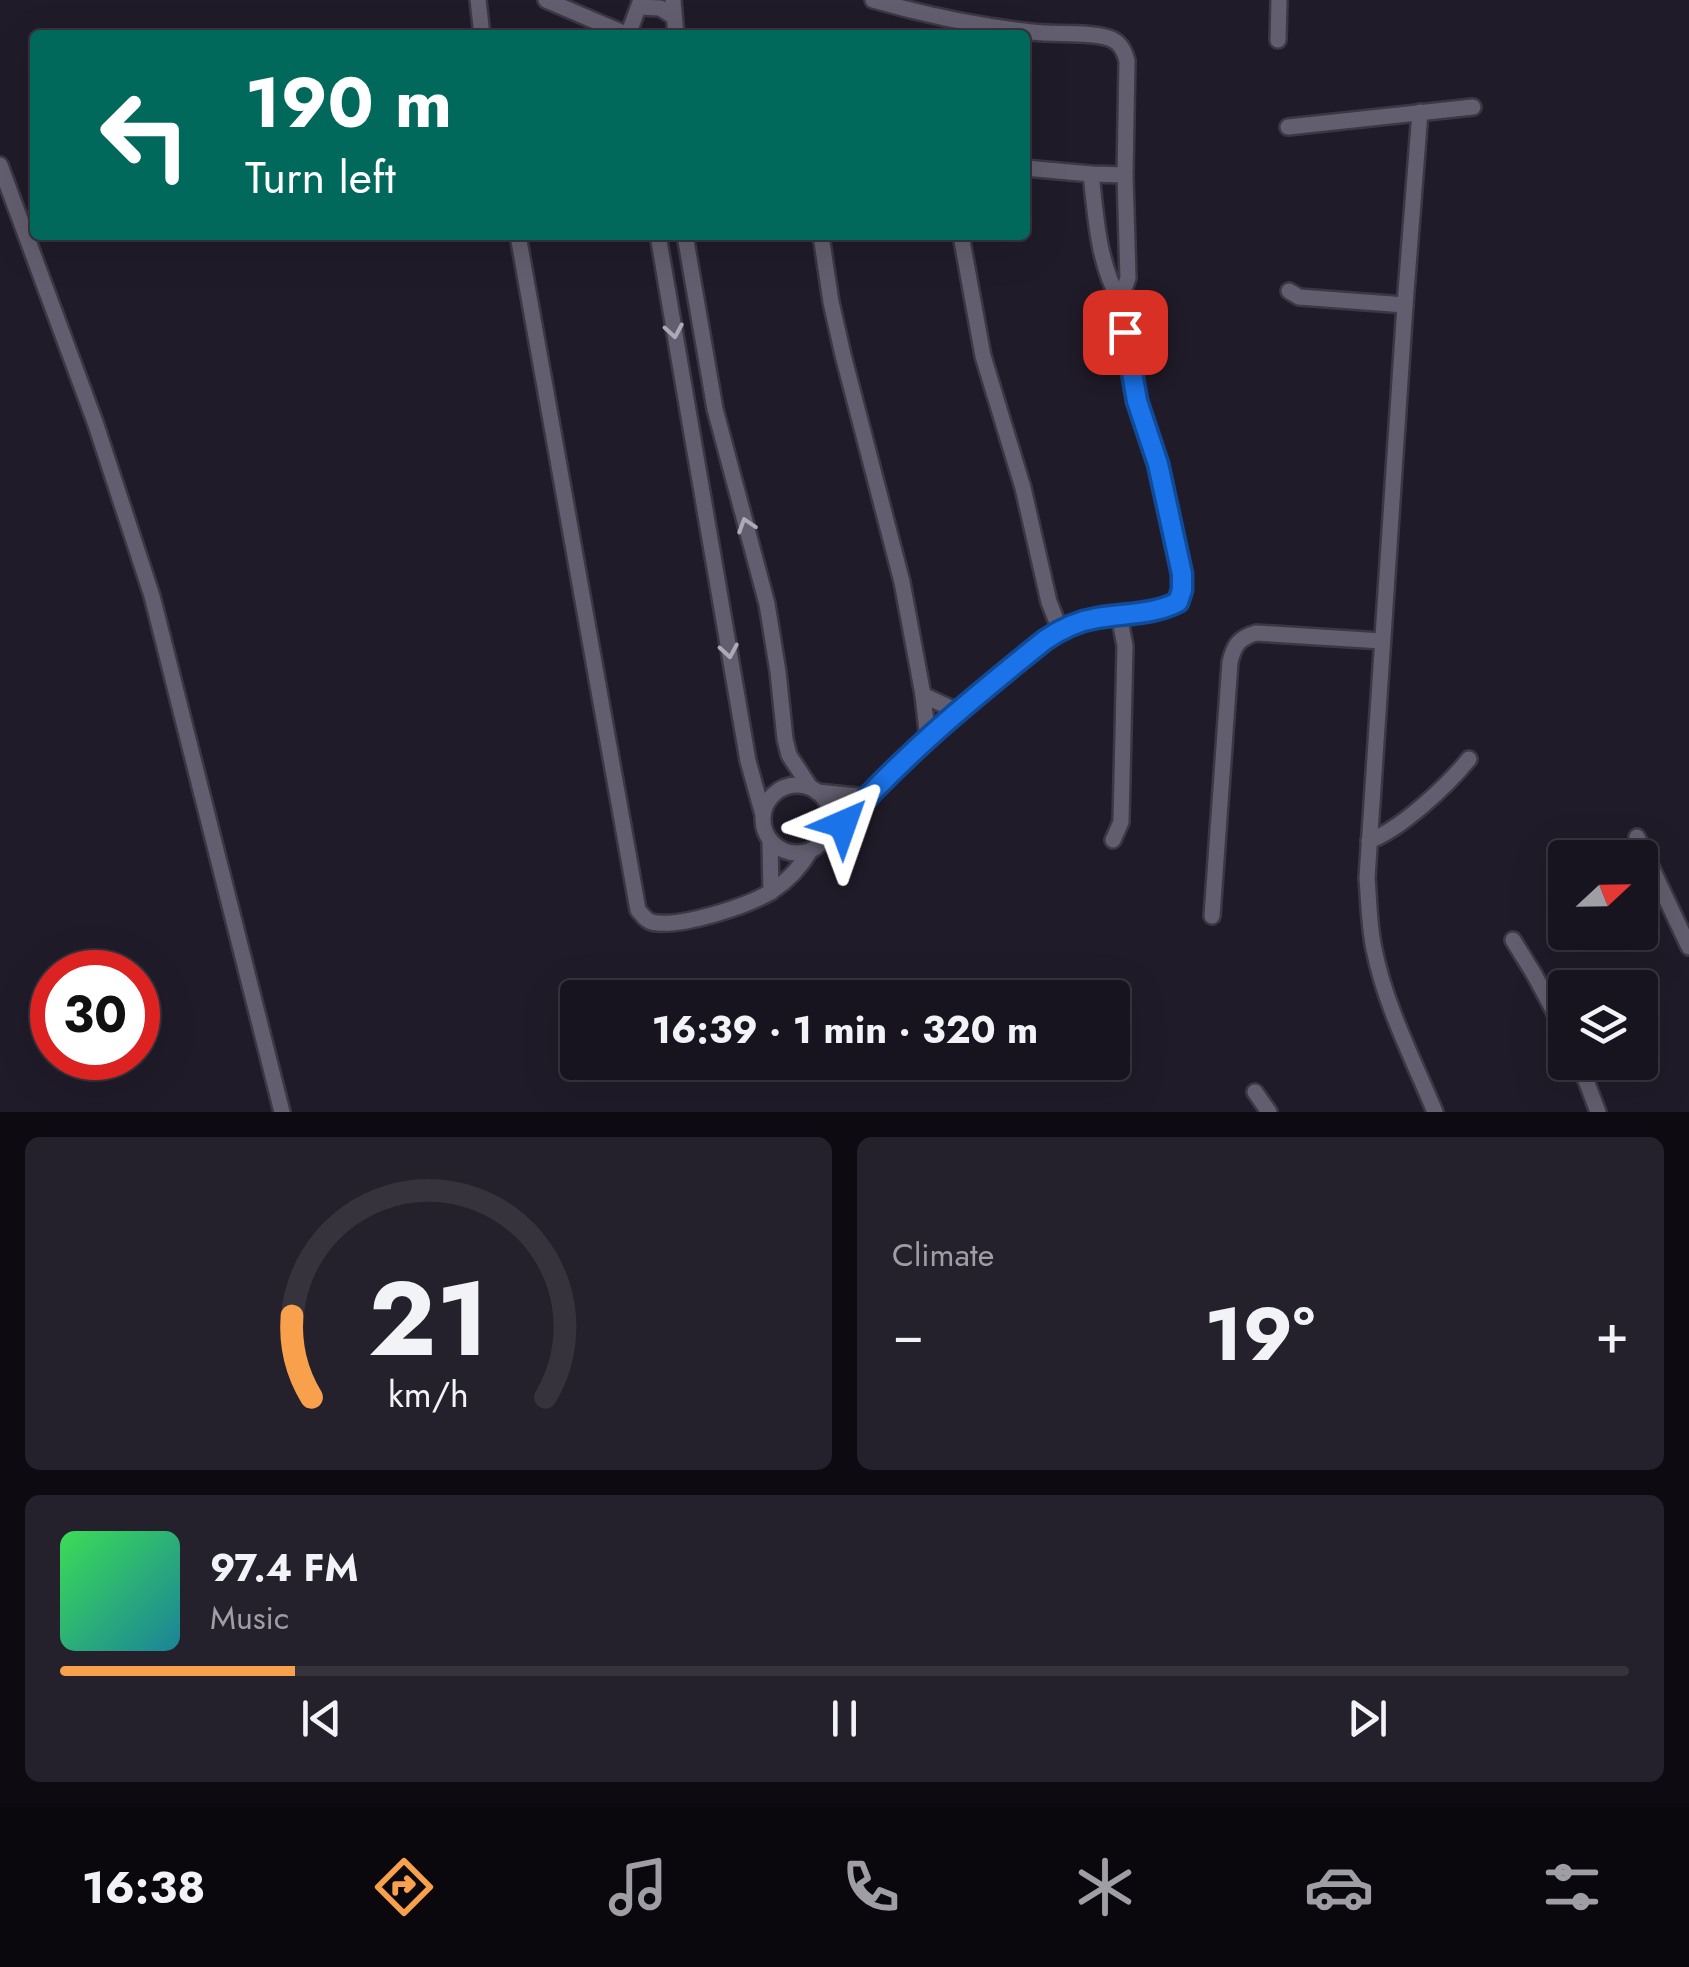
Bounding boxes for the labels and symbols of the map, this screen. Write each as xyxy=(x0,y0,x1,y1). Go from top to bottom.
pin xyxy=(1083,290,1168,375)
one-way arrow xyxy=(663,323,684,339)
one-way arrow xyxy=(737,518,758,535)
one-way arrow xyxy=(718,643,739,660)
position arrow xyxy=(791,772,895,876)
north arrow xyxy=(1548,840,1658,950)
speed limit sign: 30 xyxy=(30,950,160,1080)

